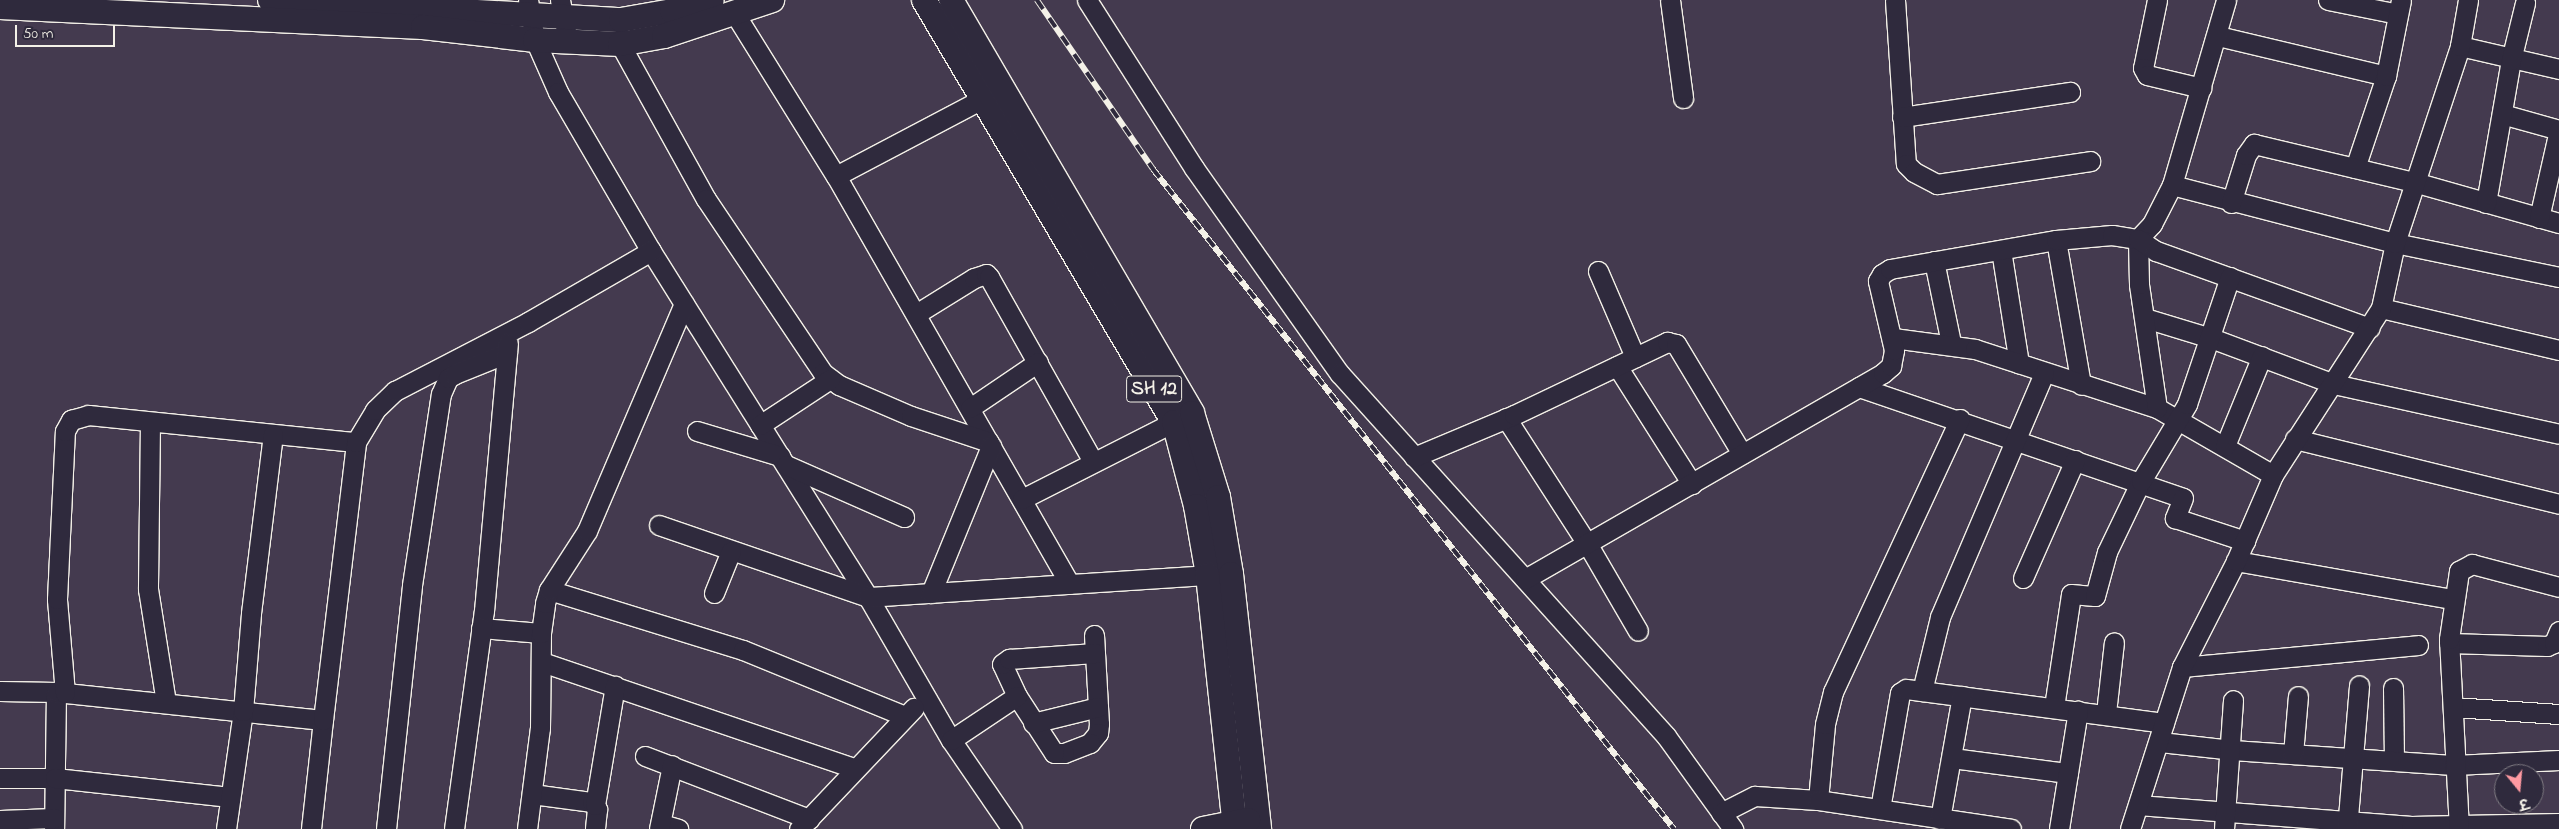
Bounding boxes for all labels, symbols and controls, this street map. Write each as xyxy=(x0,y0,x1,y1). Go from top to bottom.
scale bar xyxy=(18,15,118,47)
text: 50 m xyxy=(23,23,53,45)
road number: SH 12 xyxy=(1125,372,1183,406)
north arrow xyxy=(2494,764,2544,814)
text: उ xyxy=(2516,791,2531,814)

